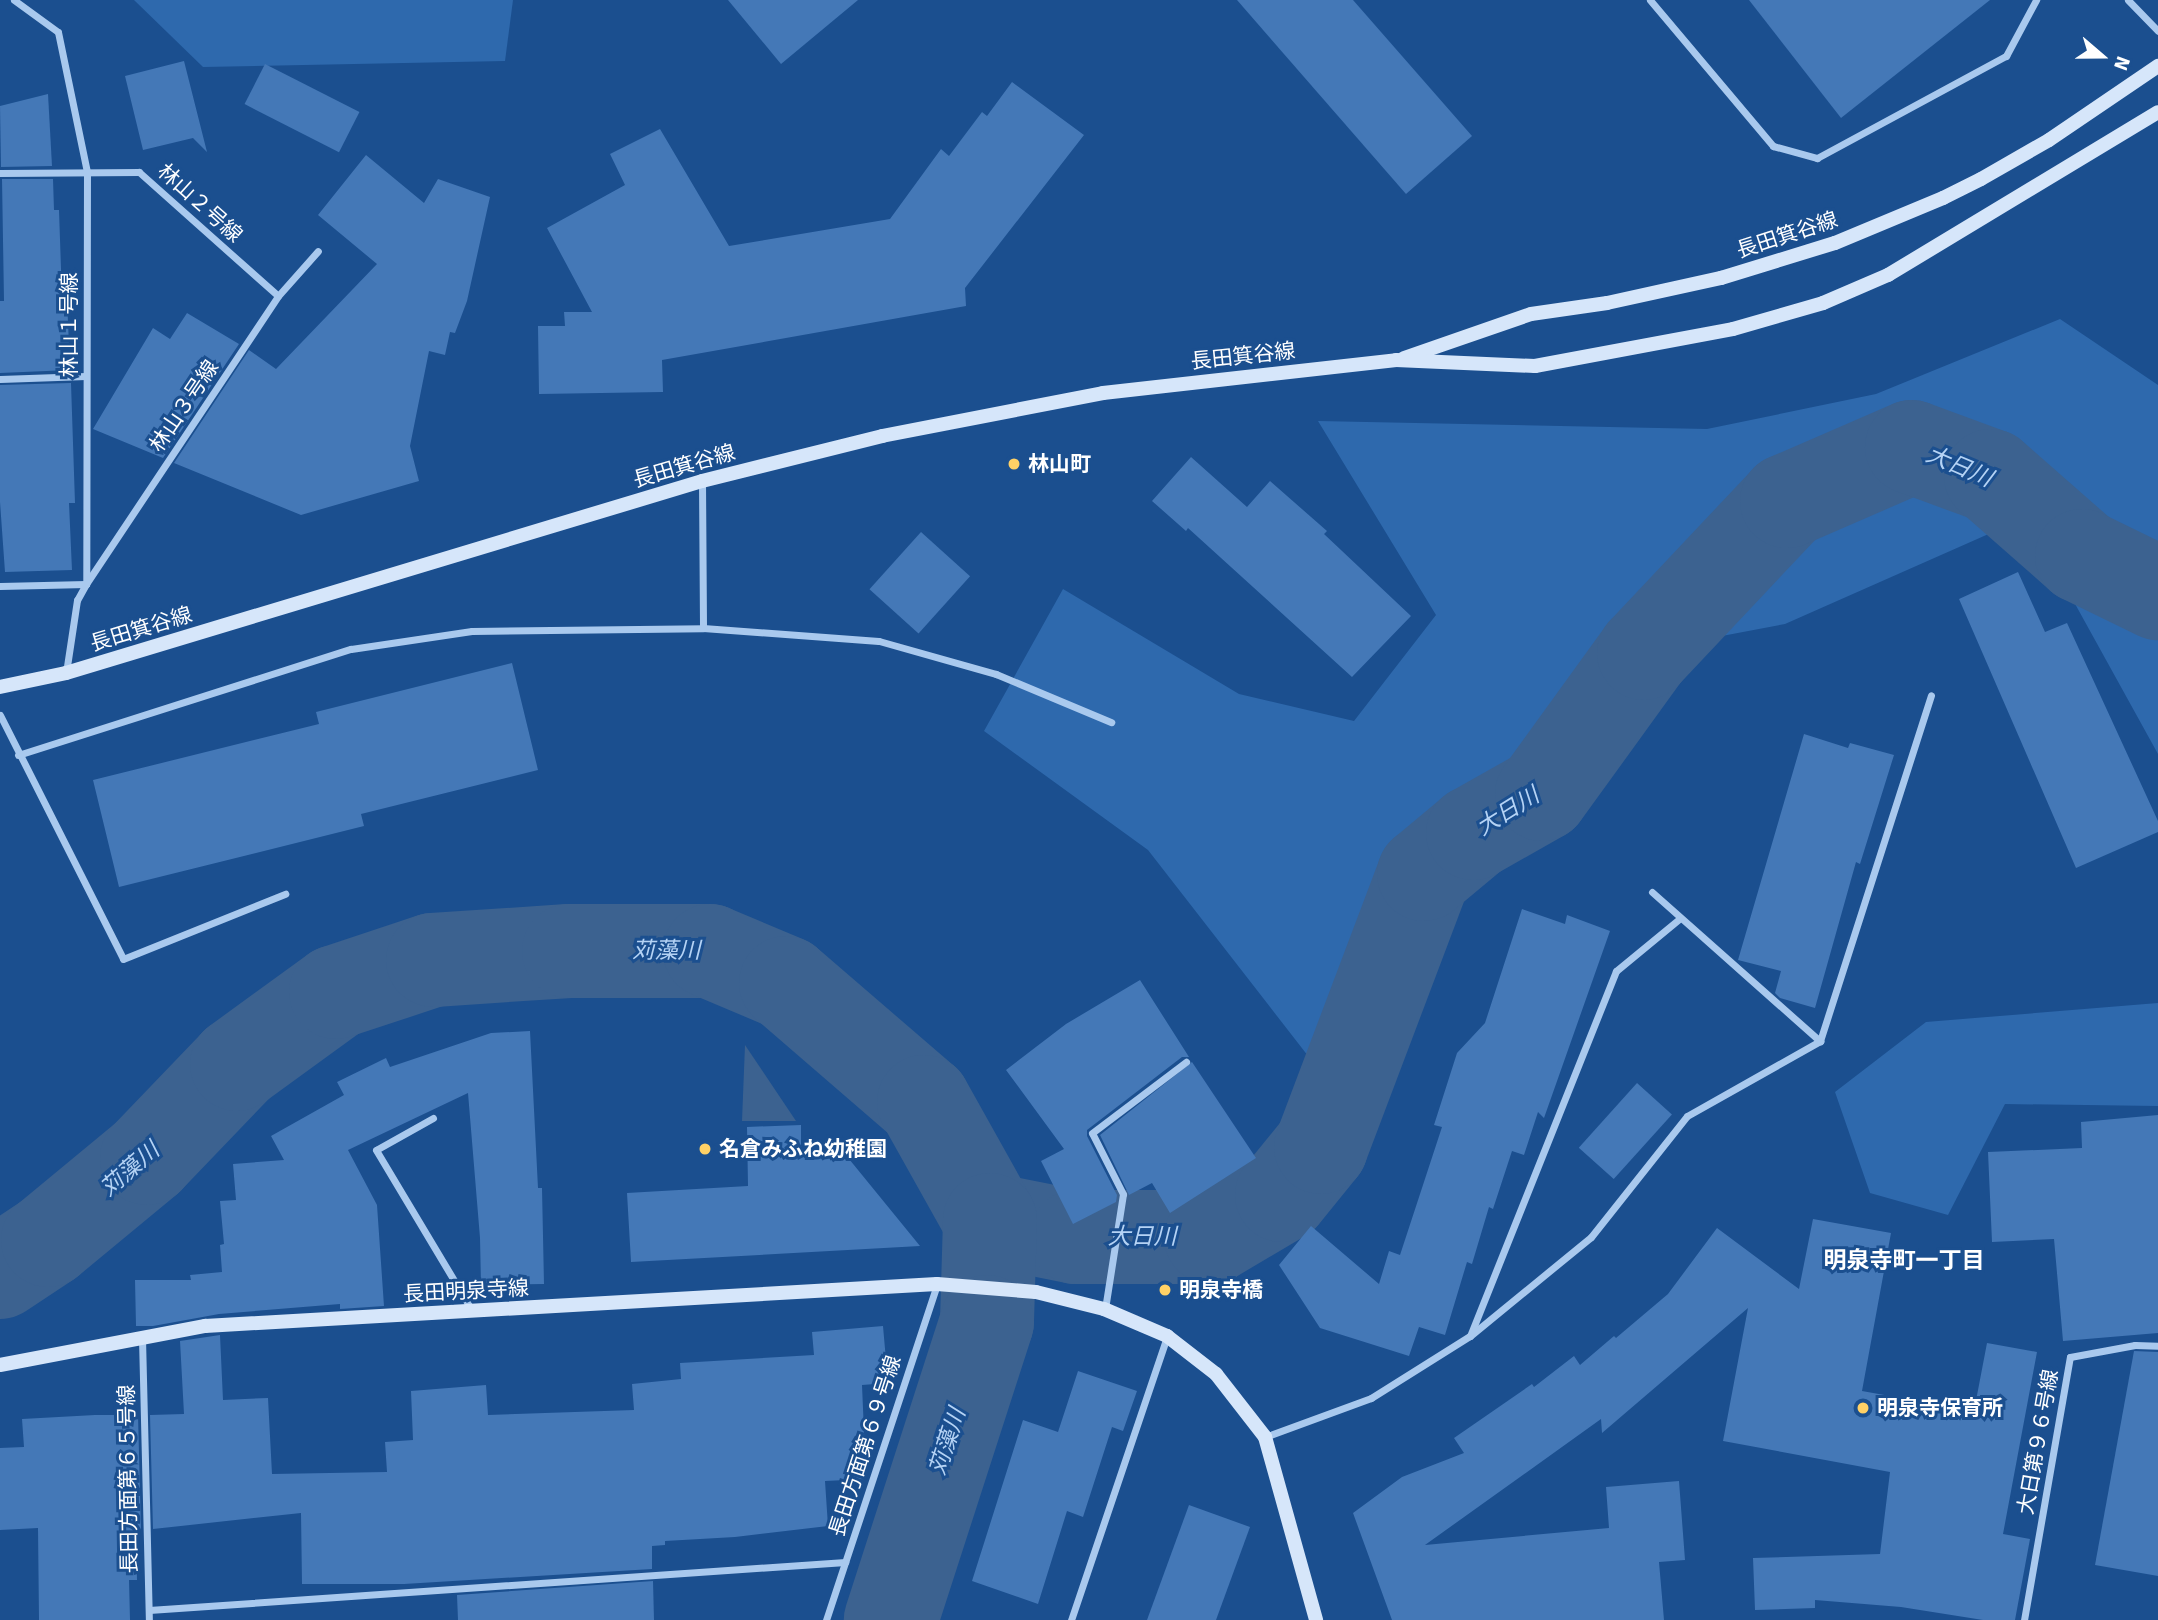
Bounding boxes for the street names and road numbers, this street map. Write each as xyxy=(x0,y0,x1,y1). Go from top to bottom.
street label: 林山２号線 xyxy=(153,159,247,247)
street label: 長田箕谷線 xyxy=(1733,207,1841,263)
street label: 林山１号線 xyxy=(56,273,82,377)
street label: 長田箕谷線 xyxy=(1189,338,1297,374)
street label: 林山３号線 xyxy=(144,355,224,457)
street label: 長田箕谷線 xyxy=(630,439,738,493)
street label: 長田箕谷線 xyxy=(87,602,195,656)
street label: 長田明泉寺線 xyxy=(402,1275,530,1307)
street label: 長田方面第６９号線 xyxy=(824,1352,906,1540)
street label: 大日第９６号線 xyxy=(2013,1367,2063,1517)
street label: 長田方面第６５号線 xyxy=(114,1384,142,1574)

